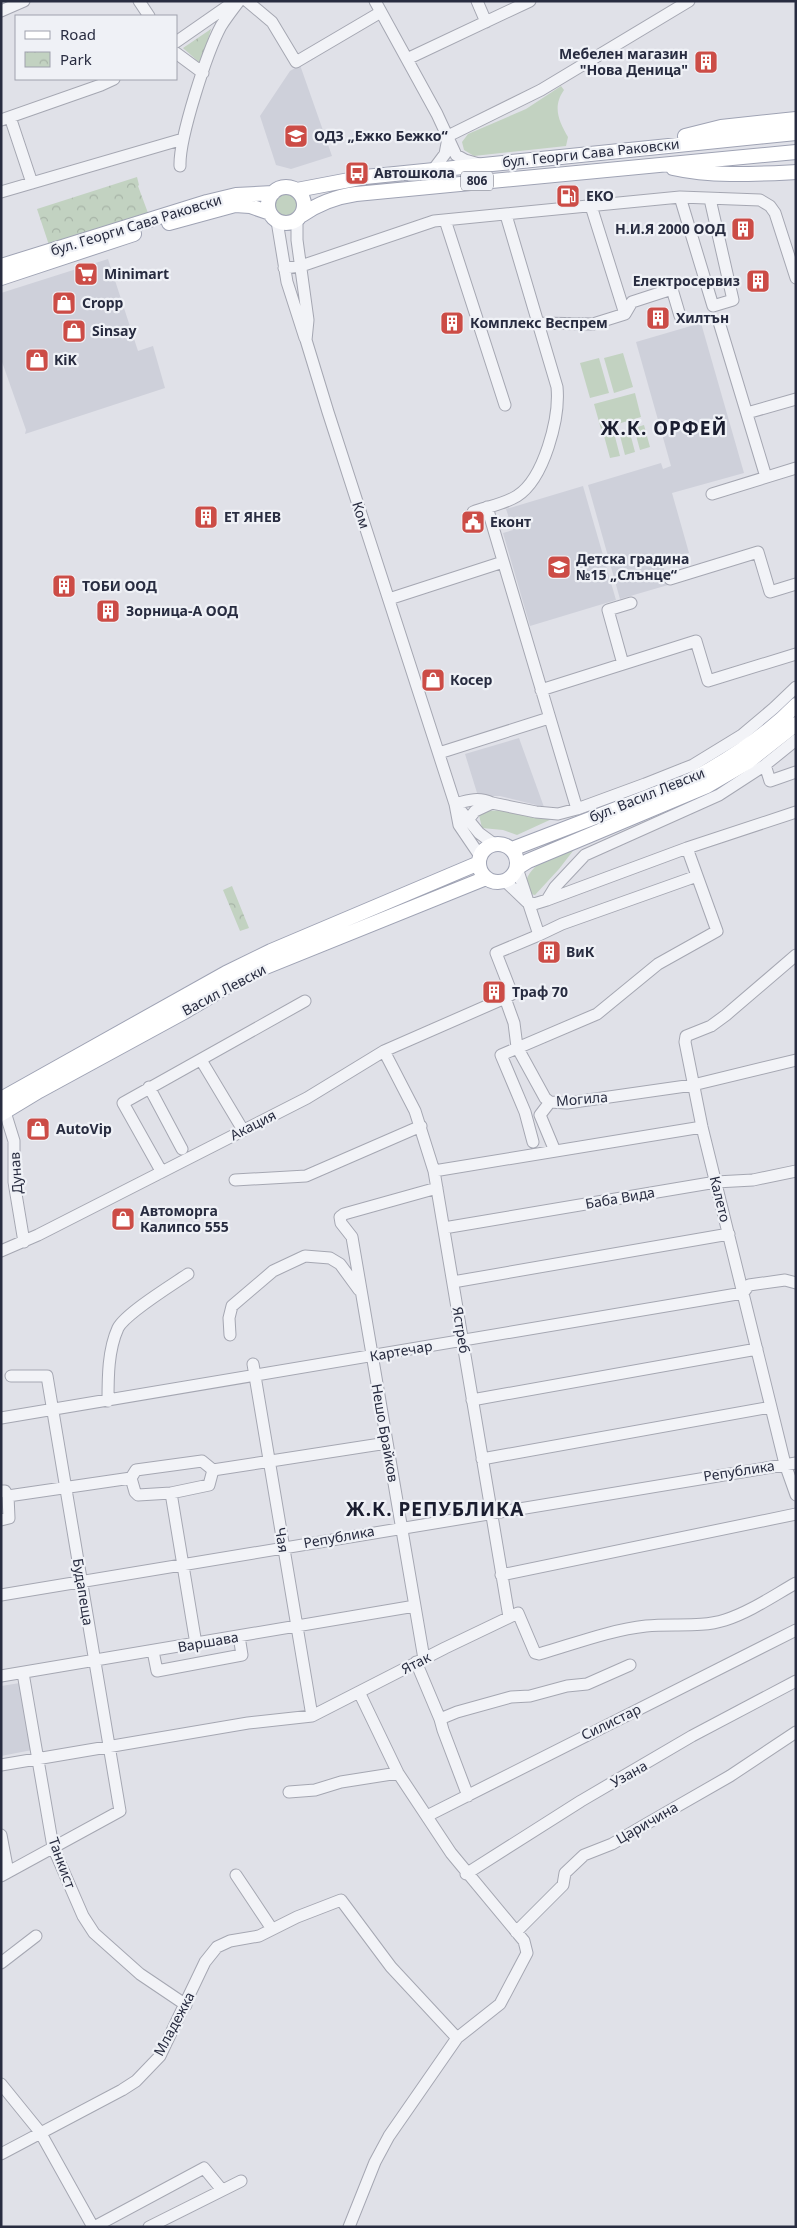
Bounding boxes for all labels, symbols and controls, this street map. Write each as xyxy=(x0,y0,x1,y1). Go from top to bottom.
legend xyxy=(15,15,178,80)
text: Road xyxy=(60,24,96,44)
place label: Мебелен магазин "Нова Деница" xyxy=(559,44,688,79)
text: Park xyxy=(60,49,92,69)
building icon: Мебелен магазин "Нова Деница" xyxy=(693,49,719,75)
school or university icon: ОДЗ „Ежко Бежко“ xyxy=(283,123,309,149)
place label: ОДЗ „Ежко Бежко“ xyxy=(314,126,449,145)
street label: бул. Георги Сава Раковски xyxy=(501,134,680,171)
bus stop icon: Автошкола xyxy=(344,160,370,186)
place label: Автошкола xyxy=(374,163,455,182)
road number: 806 xyxy=(461,172,493,190)
fuel station icon: EKO xyxy=(555,183,581,209)
place label: EKO xyxy=(586,186,614,205)
street label: бул. Георги Сава Раковски xyxy=(48,189,224,260)
building icon: Н.И.Я 2000 ООД xyxy=(730,216,756,242)
place label: Н.И.Я 2000 ООД xyxy=(615,219,726,238)
supermarket icon: Minimart xyxy=(73,261,99,287)
place label: Minimart xyxy=(104,264,169,283)
building icon: Електросервиз xyxy=(745,268,771,294)
place label: Електросервиз xyxy=(633,271,740,290)
shop icon: Cropp xyxy=(51,290,77,316)
place label: Cropp xyxy=(82,293,124,312)
building icon: Хилтън xyxy=(645,305,671,331)
place label: Хилтън xyxy=(676,308,729,327)
building icon: Комплекс Веспрем xyxy=(439,310,465,336)
place label: Комплекс Веспрем xyxy=(470,313,608,332)
shop icon: Sinsay xyxy=(61,318,87,344)
place label: Sinsay xyxy=(92,321,136,340)
shop icon: KiK xyxy=(24,347,50,373)
place label: KiK xyxy=(54,350,77,369)
district label: Ж.К. ОРФЕЙ xyxy=(601,415,727,441)
street label: Ком xyxy=(348,499,375,531)
building icon: ЕТ ЯНЕВ xyxy=(193,504,219,530)
place label: ЕТ ЯНЕВ xyxy=(224,507,281,526)
public building icon: Еконт xyxy=(460,509,486,535)
place label: Еконт xyxy=(490,512,531,531)
place label: Детска градина №15 „Слънце“ xyxy=(576,549,689,584)
school or university icon: Детска градина №15 „Слънце“ xyxy=(546,554,572,580)
building icon: ТОБИ ООД xyxy=(51,573,77,599)
place label: ТОБИ ООД xyxy=(82,576,157,595)
building icon: Зорница-А ООД xyxy=(95,598,121,624)
place label: Зорница-А ООД xyxy=(126,601,238,620)
shop icon: Косер xyxy=(420,667,446,693)
place label: Косер xyxy=(450,670,492,689)
street label: бул. Васил Левски xyxy=(586,763,707,826)
building icon: ВиК xyxy=(536,939,562,965)
place label: ВиК xyxy=(566,942,595,961)
street label: Васил Левски xyxy=(178,959,269,1020)
building icon: Траф 70 xyxy=(481,979,507,1005)
place label: Траф 70 xyxy=(512,982,568,1001)
street label: Могила xyxy=(555,1087,609,1110)
street label: Акация xyxy=(227,1105,279,1144)
shop icon: AutoVip xyxy=(25,1116,51,1142)
place label: AutoVip xyxy=(56,1119,112,1138)
street label: Дунав xyxy=(5,1151,26,1195)
street label: Калето xyxy=(706,1174,735,1224)
street label: Баба Вида xyxy=(584,1182,656,1213)
place label: Автоморга Калипсо 555 xyxy=(140,1201,229,1236)
shop icon: Автоморга Калипсо 555 xyxy=(110,1206,136,1232)
street label: Ястреб xyxy=(448,1305,475,1355)
street label: Картечар xyxy=(368,1336,434,1365)
street label: Нешо Брайков xyxy=(367,1382,404,1484)
street label: Република xyxy=(702,1456,776,1486)
district label: Ж.К. РЕПУБЛИКА xyxy=(346,1496,524,1522)
street label: Република xyxy=(302,1521,376,1552)
street label: Чая xyxy=(271,1526,294,1554)
street label: Будапеща xyxy=(69,1557,98,1627)
street label: Варшава xyxy=(176,1627,240,1656)
street label: Ятак xyxy=(398,1647,434,1678)
street label: Силистар xyxy=(578,1699,644,1744)
street label: Узана xyxy=(607,1756,651,1791)
street label: Царичина xyxy=(612,1797,681,1848)
street label: Танкист xyxy=(44,1835,81,1892)
street label: Младежка xyxy=(149,1988,198,2059)

